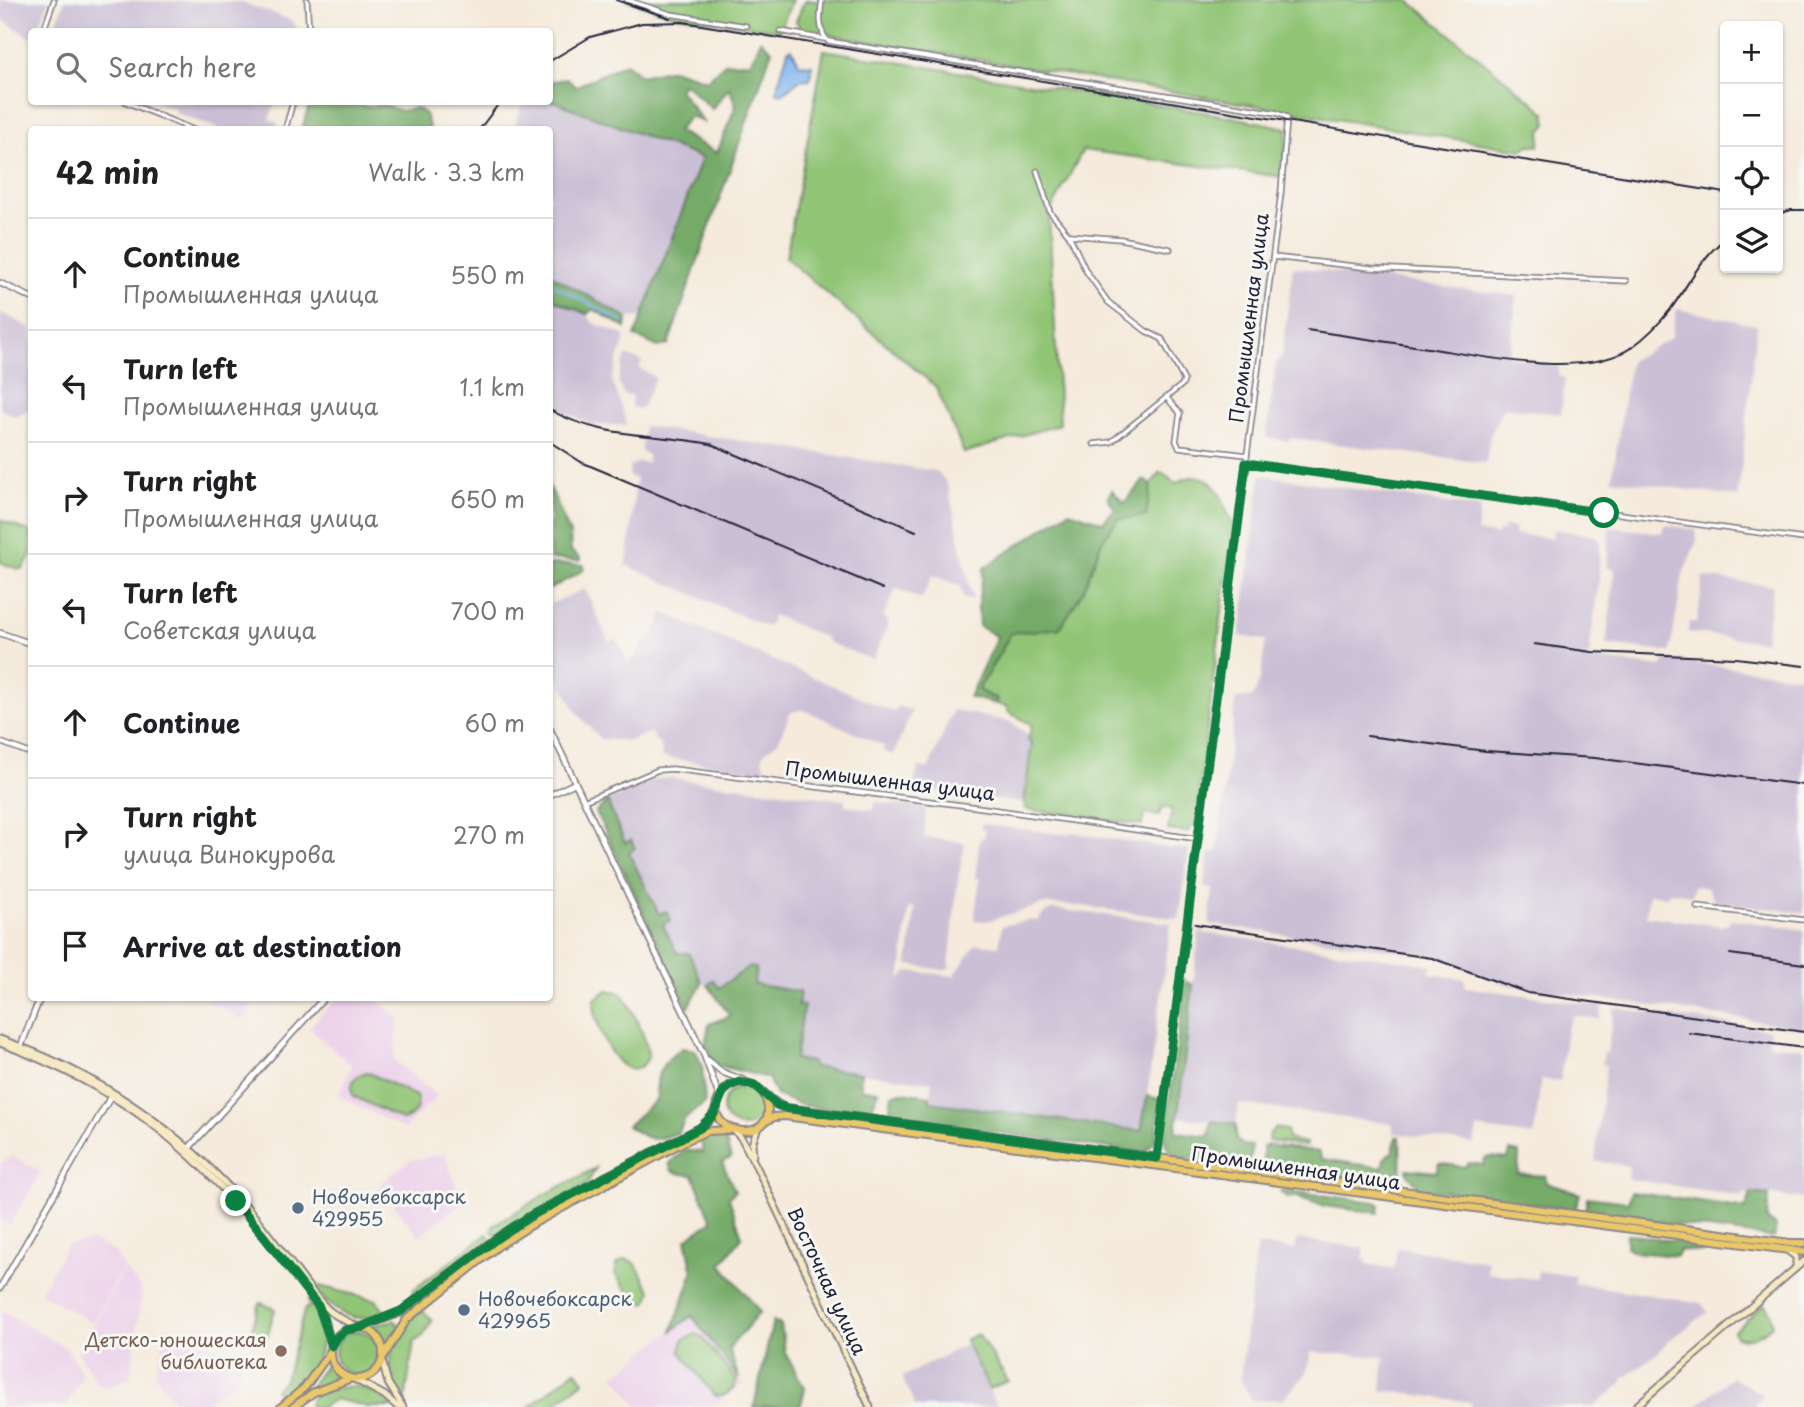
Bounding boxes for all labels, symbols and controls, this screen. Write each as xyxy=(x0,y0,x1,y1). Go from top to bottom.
map controls xyxy=(1720,21,1783,273)
button: + xyxy=(1720,21,1783,84)
search box xyxy=(28,28,553,105)
text: Search here xyxy=(108,47,257,86)
icon: search xyxy=(52,48,90,86)
button: − xyxy=(1720,84,1783,147)
button: locate xyxy=(1720,147,1783,210)
text: 42 min xyxy=(56,149,159,194)
text: Walk · 3.3 km xyxy=(368,154,525,189)
button: layers xyxy=(1720,210,1783,273)
street label: Промышленная улица xyxy=(1221,211,1275,424)
text: Continue xyxy=(123,237,240,276)
icon: ahead xyxy=(56,255,94,293)
text: 550 m xyxy=(450,257,525,292)
text: Промышленная улица xyxy=(123,276,378,311)
text: Turn left xyxy=(123,349,238,388)
icon: left xyxy=(56,367,94,405)
text: 1.1 km xyxy=(459,369,525,404)
text: Промышленная улица xyxy=(123,388,378,423)
text: Turn right xyxy=(123,461,257,500)
icon: right xyxy=(56,479,94,517)
text: 650 m xyxy=(450,481,525,516)
route start xyxy=(1588,497,1619,528)
text: Промышленная улица xyxy=(123,500,378,535)
text: Turn left xyxy=(123,573,238,612)
icon: left xyxy=(56,591,94,629)
text: 700 m xyxy=(450,593,525,628)
text: Советская улица xyxy=(123,612,316,647)
icon: ahead xyxy=(56,703,94,741)
text: Continue xyxy=(123,703,240,742)
text: 60 m xyxy=(465,705,525,740)
street label: Промышленная улица xyxy=(784,753,997,807)
text: Turn right xyxy=(123,797,257,836)
icon: right xyxy=(56,815,94,853)
text: 270 m xyxy=(453,817,525,852)
text: улица Винокурова xyxy=(123,836,335,871)
icon: arrive xyxy=(56,927,94,965)
text: Arrive at destination xyxy=(123,927,402,966)
street label: Промышленная улица xyxy=(1190,1138,1403,1196)
place label: Новочебоксарск 429955 xyxy=(312,1182,466,1232)
route end xyxy=(220,1185,251,1216)
marker: Новочебоксарск 429955 xyxy=(290,1200,306,1216)
street label: Восточная улица xyxy=(781,1202,875,1359)
place label: Новочебоксарск 429965 xyxy=(478,1284,632,1334)
marker: Новочебоксарск 429965 xyxy=(456,1302,472,1318)
place label: Детско-юношеская библиотека xyxy=(84,1325,267,1375)
marker: Детско-юношеская библиотека xyxy=(273,1343,289,1359)

